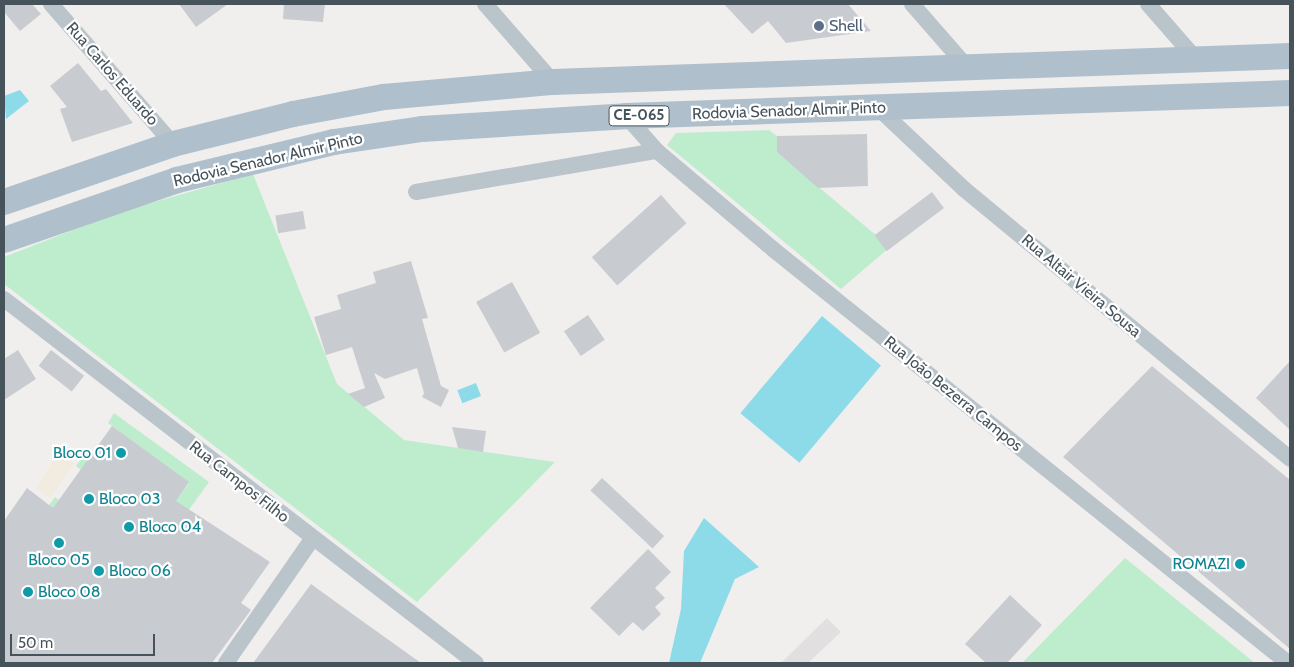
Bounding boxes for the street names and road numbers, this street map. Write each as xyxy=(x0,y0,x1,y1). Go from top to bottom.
street label: Rua Carlos Eduardo xyxy=(62,18,162,130)
street label: Rodovia Senador Almir Pinto xyxy=(692,98,886,124)
road number: CE-065 xyxy=(608,104,670,128)
street label: Rodovia Senador Almir Pinto xyxy=(171,129,365,191)
street label: Rua Altair Vieira Sousa xyxy=(1017,230,1145,342)
street label: Rua João Bezerra Campos xyxy=(880,332,1026,456)
street label: Rua Campos Filho xyxy=(185,437,293,527)

